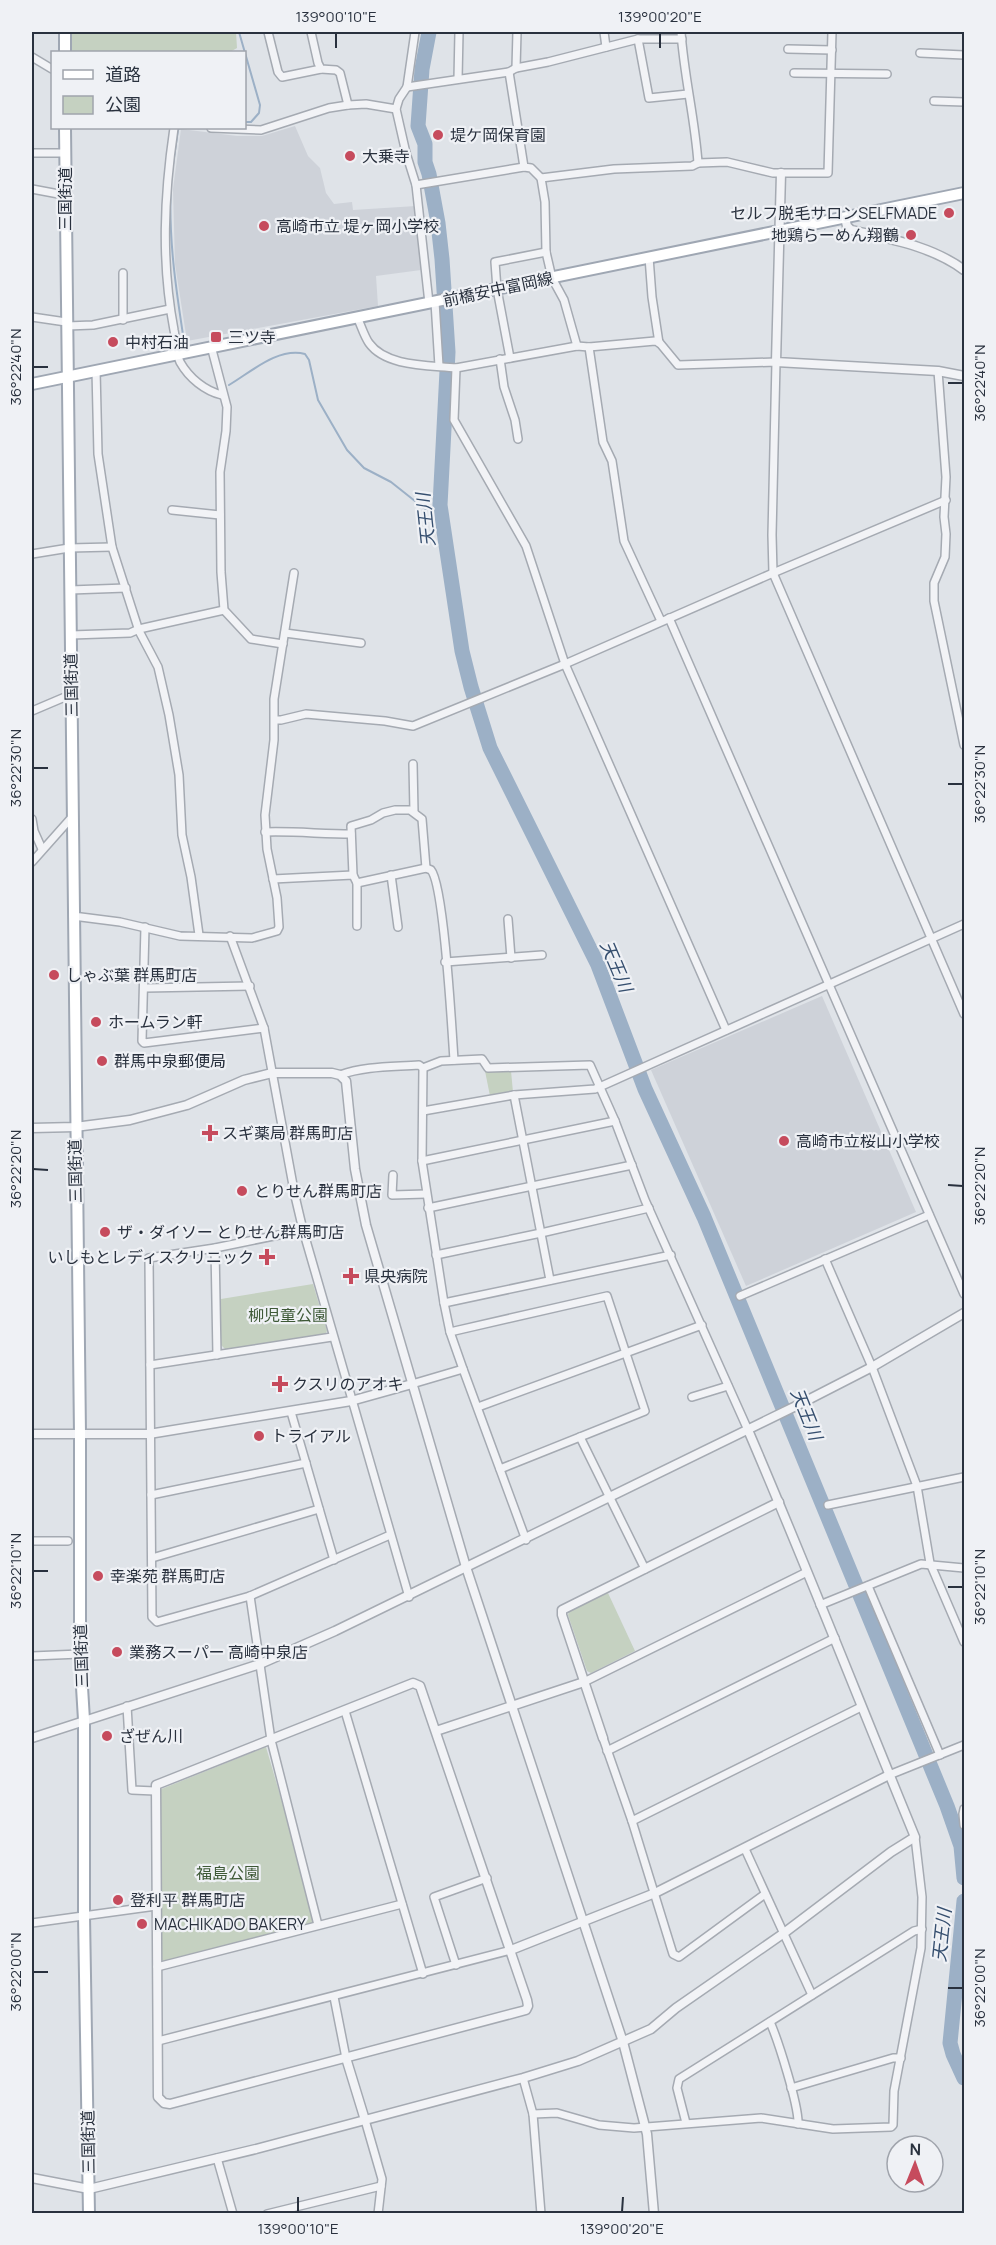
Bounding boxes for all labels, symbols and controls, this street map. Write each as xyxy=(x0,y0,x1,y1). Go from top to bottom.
text: 139°00'10"E xyxy=(295,6,377,27)
text: 139°00'20"E xyxy=(618,6,702,27)
legend xyxy=(51,51,246,129)
text: 道路 xyxy=(105,62,141,86)
text: 公園 xyxy=(105,92,141,116)
place label: 堤ケ岡保育園 xyxy=(450,124,546,146)
marker: 堤ケ岡保育園 xyxy=(431,128,445,142)
place label: 大乗寺 xyxy=(362,145,410,167)
marker: 大乗寺 xyxy=(343,149,357,163)
street label: 三国街道 xyxy=(54,167,76,231)
place label: セルフ脱毛サロンSELFMADE xyxy=(730,202,937,224)
marker: セルフ脱毛サロンSELFMADE xyxy=(942,206,956,220)
place label: 高崎市立 堤ヶ岡小学校 xyxy=(276,215,439,237)
marker: 高崎市立 堤ヶ岡小学校 xyxy=(257,219,271,233)
place label: 地鶏らーめん翔鶴 xyxy=(771,224,899,246)
marker: 地鶏らーめん翔鶴 xyxy=(904,228,918,242)
street label: 前橋安中富岡線 xyxy=(441,267,555,311)
place label: 三ツ寺 xyxy=(228,326,276,348)
text: 36°22'40"N xyxy=(5,329,26,406)
marker: 三ツ寺 xyxy=(209,330,223,344)
place label: 中村石油 xyxy=(125,331,189,353)
marker: 中村石油 xyxy=(106,335,120,349)
text: 36°22'40"N xyxy=(969,345,990,422)
water label: 天王川 xyxy=(410,490,440,548)
street label: 三国街道 xyxy=(59,653,83,717)
text: 36°22'30"N xyxy=(5,729,26,807)
text: 36°22'30"N xyxy=(969,745,990,823)
water label: 天王川 xyxy=(595,936,639,997)
place label: しゃぶ葉 群馬町店 xyxy=(66,964,197,986)
marker: しゃぶ葉 群馬町店 xyxy=(47,968,61,982)
place label: ホームラン軒 xyxy=(108,1011,203,1033)
marker: ホームラン軒 xyxy=(89,1015,103,1029)
place label: 群馬中泉郵便局 xyxy=(114,1050,226,1072)
marker: 群馬中泉郵便局 xyxy=(95,1054,109,1068)
place label: スギ薬局 群馬町店 xyxy=(222,1122,353,1144)
marker: スギ薬局 群馬町店 xyxy=(203,1126,217,1140)
text: 36°22'20"N xyxy=(5,1130,26,1208)
place label: 高崎市立桜山小学校 xyxy=(796,1130,940,1152)
marker: 高崎市立桜山小学校 xyxy=(777,1134,791,1148)
street label: 三国街道 xyxy=(63,1139,87,1203)
text: 36°22'20"N xyxy=(969,1147,990,1225)
place label: とりせん群馬町店 xyxy=(254,1180,382,1202)
marker: とりせん群馬町店 xyxy=(235,1184,249,1198)
place label: ザ・ダイソー とりせん群馬町店 xyxy=(117,1221,344,1243)
marker: ザ・ダイソー とりせん群馬町店 xyxy=(98,1225,112,1239)
place label: いしもとレディスクリニック xyxy=(47,1246,254,1268)
marker: いしもとレディスクリニック xyxy=(258,1248,276,1266)
place label: 県央病院 xyxy=(364,1265,428,1287)
marker: 県央病院 xyxy=(342,1267,360,1285)
park label: 柳児童公園 xyxy=(248,1304,328,1326)
place label: クスリのアオキ xyxy=(292,1373,404,1395)
marker: クスリのアオキ xyxy=(273,1377,287,1391)
water label: 天王川 xyxy=(786,1384,829,1445)
place label: トライアル xyxy=(271,1425,351,1447)
marker: トライアル xyxy=(252,1429,266,1443)
text: 36°22'10"N xyxy=(5,1533,26,1609)
text: 36°22'10"N xyxy=(969,1549,990,1625)
place label: 幸楽苑 群馬町店 xyxy=(110,1565,225,1587)
marker: 幸楽苑 群馬町店 xyxy=(91,1569,105,1583)
street label: 三国街道 xyxy=(69,1624,93,1688)
place label: 業務スーパー 高崎中泉店 xyxy=(129,1641,308,1663)
marker: 業務スーパー 高崎中泉店 xyxy=(110,1645,124,1659)
place label: ざぜん川 xyxy=(119,1725,183,1747)
marker: ざぜん川 xyxy=(100,1729,114,1743)
park label: 福島公園 xyxy=(196,1862,260,1884)
place label: 登利平 群馬町店 xyxy=(130,1889,245,1911)
marker: 登利平 群馬町店 xyxy=(111,1893,125,1907)
water label: 天王川 xyxy=(926,1905,956,1963)
place label: MACHIKADO BAKERY xyxy=(154,1913,306,1935)
marker: MACHIKADO BAKERY xyxy=(135,1917,149,1931)
text: 36°22'00"N xyxy=(5,1932,26,2012)
text: 36°22'00"N xyxy=(969,1948,990,2028)
street label: 三国街道 xyxy=(76,2110,100,2174)
north arrow xyxy=(885,2134,945,2194)
text: N xyxy=(909,2138,921,2160)
text: 139°00'10"E xyxy=(257,2218,339,2239)
text: 139°00'20"E xyxy=(580,2218,664,2239)

